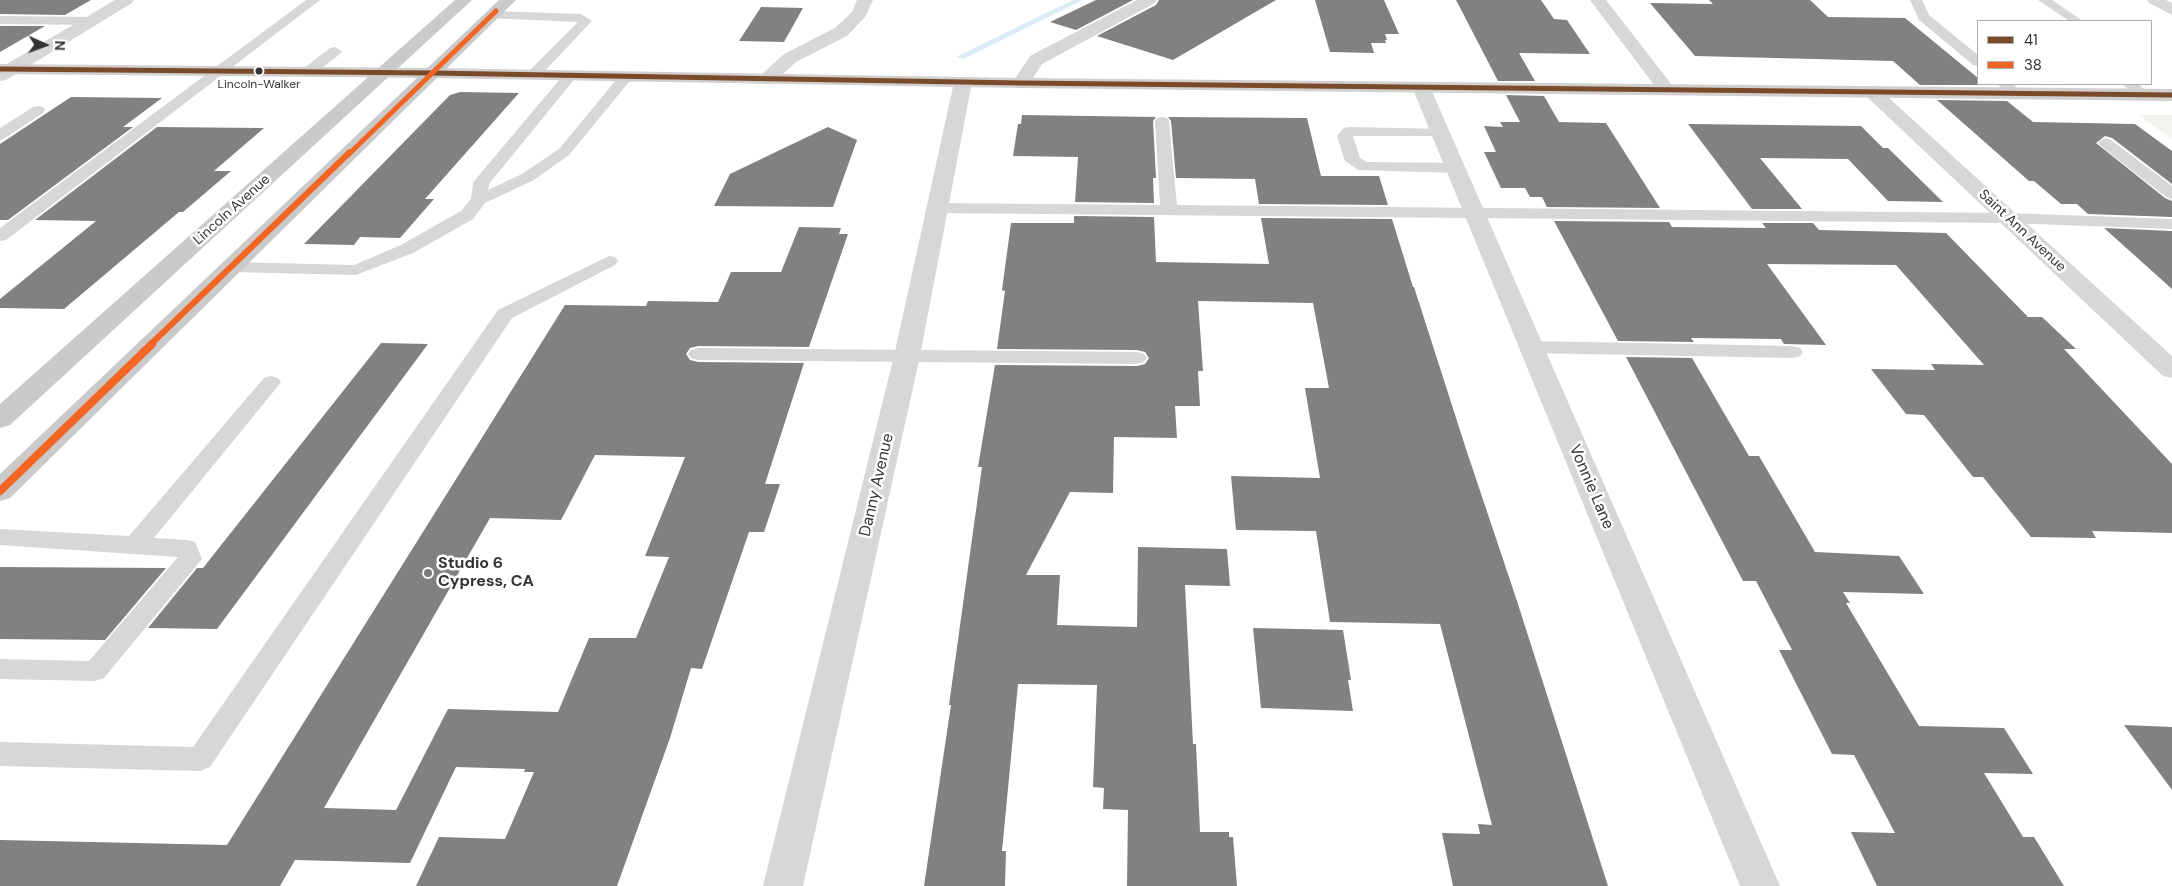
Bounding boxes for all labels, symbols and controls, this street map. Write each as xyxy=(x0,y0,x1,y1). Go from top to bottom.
north arrow xyxy=(20,20,70,70)
legend xyxy=(1977,20,2152,85)
text: 41 xyxy=(2024,30,2038,50)
text: N xyxy=(51,40,69,51)
text: 38 xyxy=(2024,55,2042,75)
marker: Lincoln-Walker xyxy=(254,66,264,76)
place label: Lincoln-Walker xyxy=(218,78,300,92)
street label: Lincoln Avenue xyxy=(190,171,274,249)
street label: Saint Ann Avenue xyxy=(1975,186,2069,276)
street label: Danny Avenue xyxy=(856,432,898,538)
street label: Vonnie Lane xyxy=(1565,442,1617,532)
place label: Studio 6 Cypress, CA xyxy=(438,554,534,592)
marker: Studio 6 Cypress, CA xyxy=(422,567,434,579)

